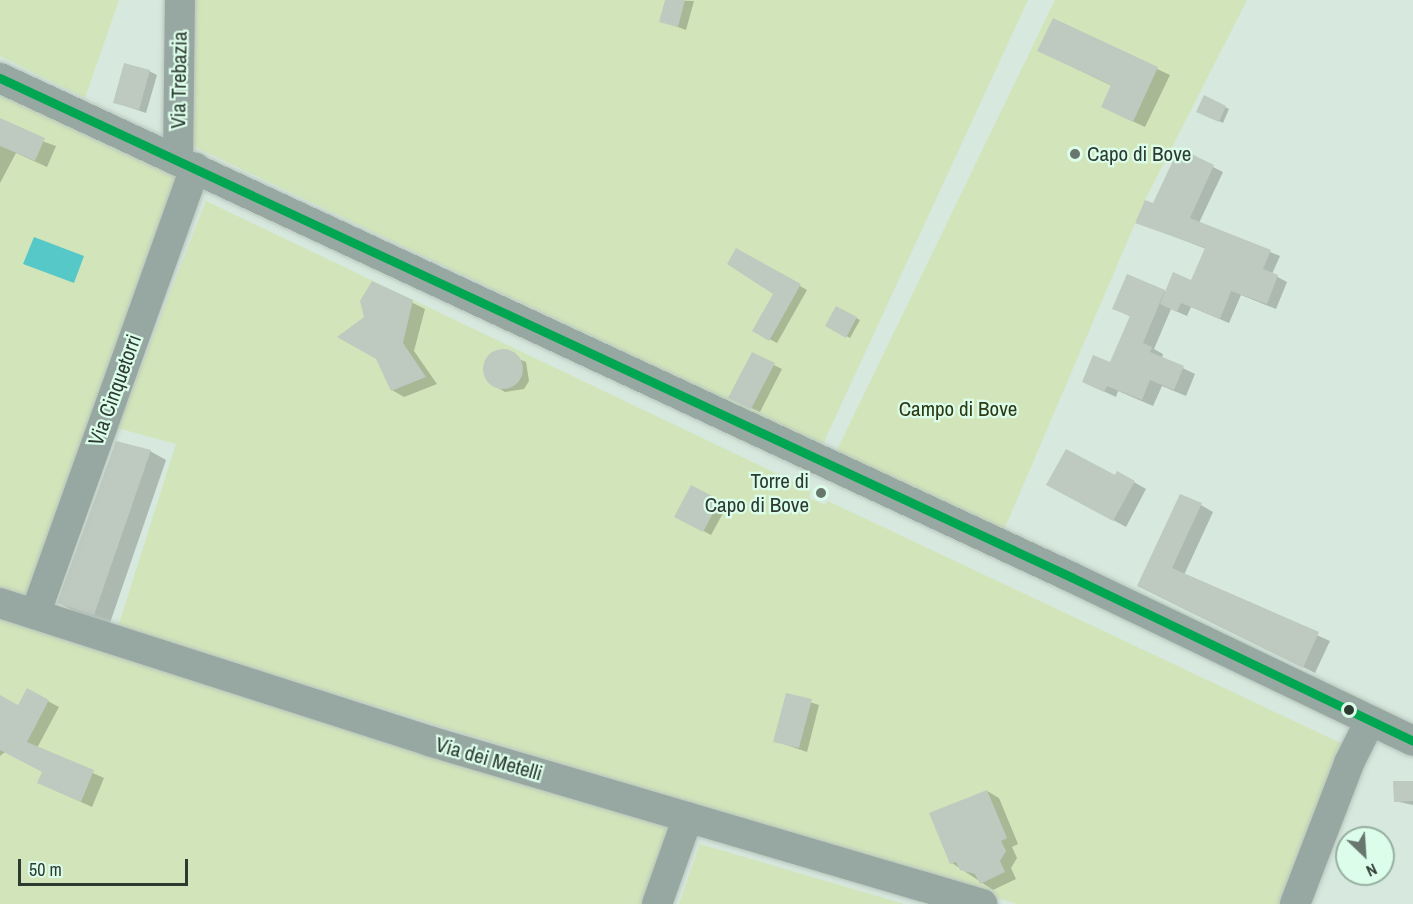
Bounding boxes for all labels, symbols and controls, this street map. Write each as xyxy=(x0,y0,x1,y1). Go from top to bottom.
street label: Via Trebazia xyxy=(166,31,192,129)
place label: Capo di Bove xyxy=(1087,141,1191,167)
marker: Capo di Bove xyxy=(1068,147,1082,161)
street label: Via Cinquetorri xyxy=(83,331,147,449)
park label: Campo di Bove xyxy=(899,396,1017,422)
place label: Torre di Capo di Bove xyxy=(705,468,809,518)
marker: Torre di Capo di Bove xyxy=(814,486,828,500)
unlabelled marker xyxy=(1343,704,1355,716)
street label: Via dei Metelli xyxy=(433,732,545,786)
north arrow xyxy=(1335,826,1395,886)
scale bar xyxy=(21,847,190,885)
text: 50 m xyxy=(29,857,62,882)
text: N xyxy=(1363,859,1381,882)

